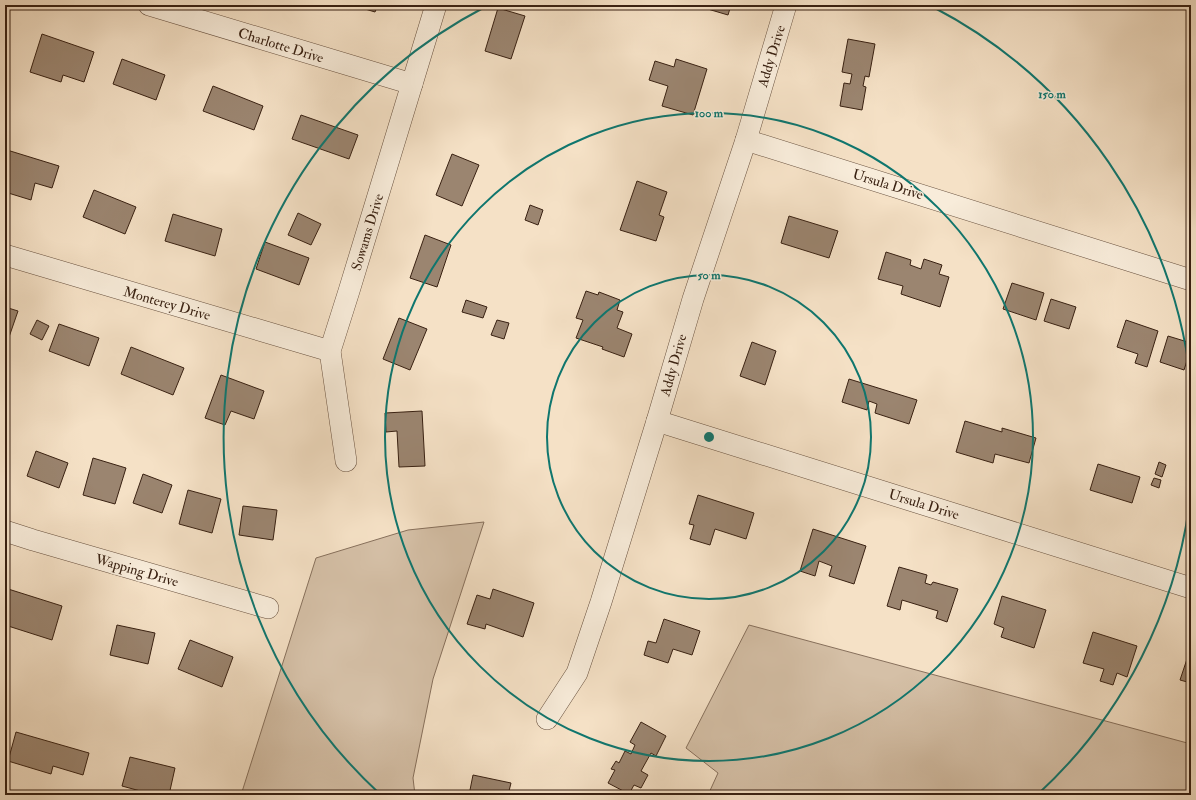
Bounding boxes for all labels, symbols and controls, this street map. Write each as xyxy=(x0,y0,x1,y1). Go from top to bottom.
street label: Addy Drive xyxy=(754,23,790,90)
street label: Charlotte Drive xyxy=(236,24,326,67)
text: 150 m xyxy=(1038,87,1066,102)
text: 100 m xyxy=(695,106,724,121)
street label: Ursula Drive xyxy=(850,166,925,203)
street label: Sowams Drive xyxy=(348,192,387,273)
text: 50 m xyxy=(697,268,721,283)
street label: Monterey Drive xyxy=(121,283,212,325)
street label: Addy Drive xyxy=(656,332,691,399)
centre of rings xyxy=(702,430,716,444)
street label: Ursula Drive xyxy=(886,486,961,523)
street label: Wapping Drive xyxy=(92,550,181,591)

